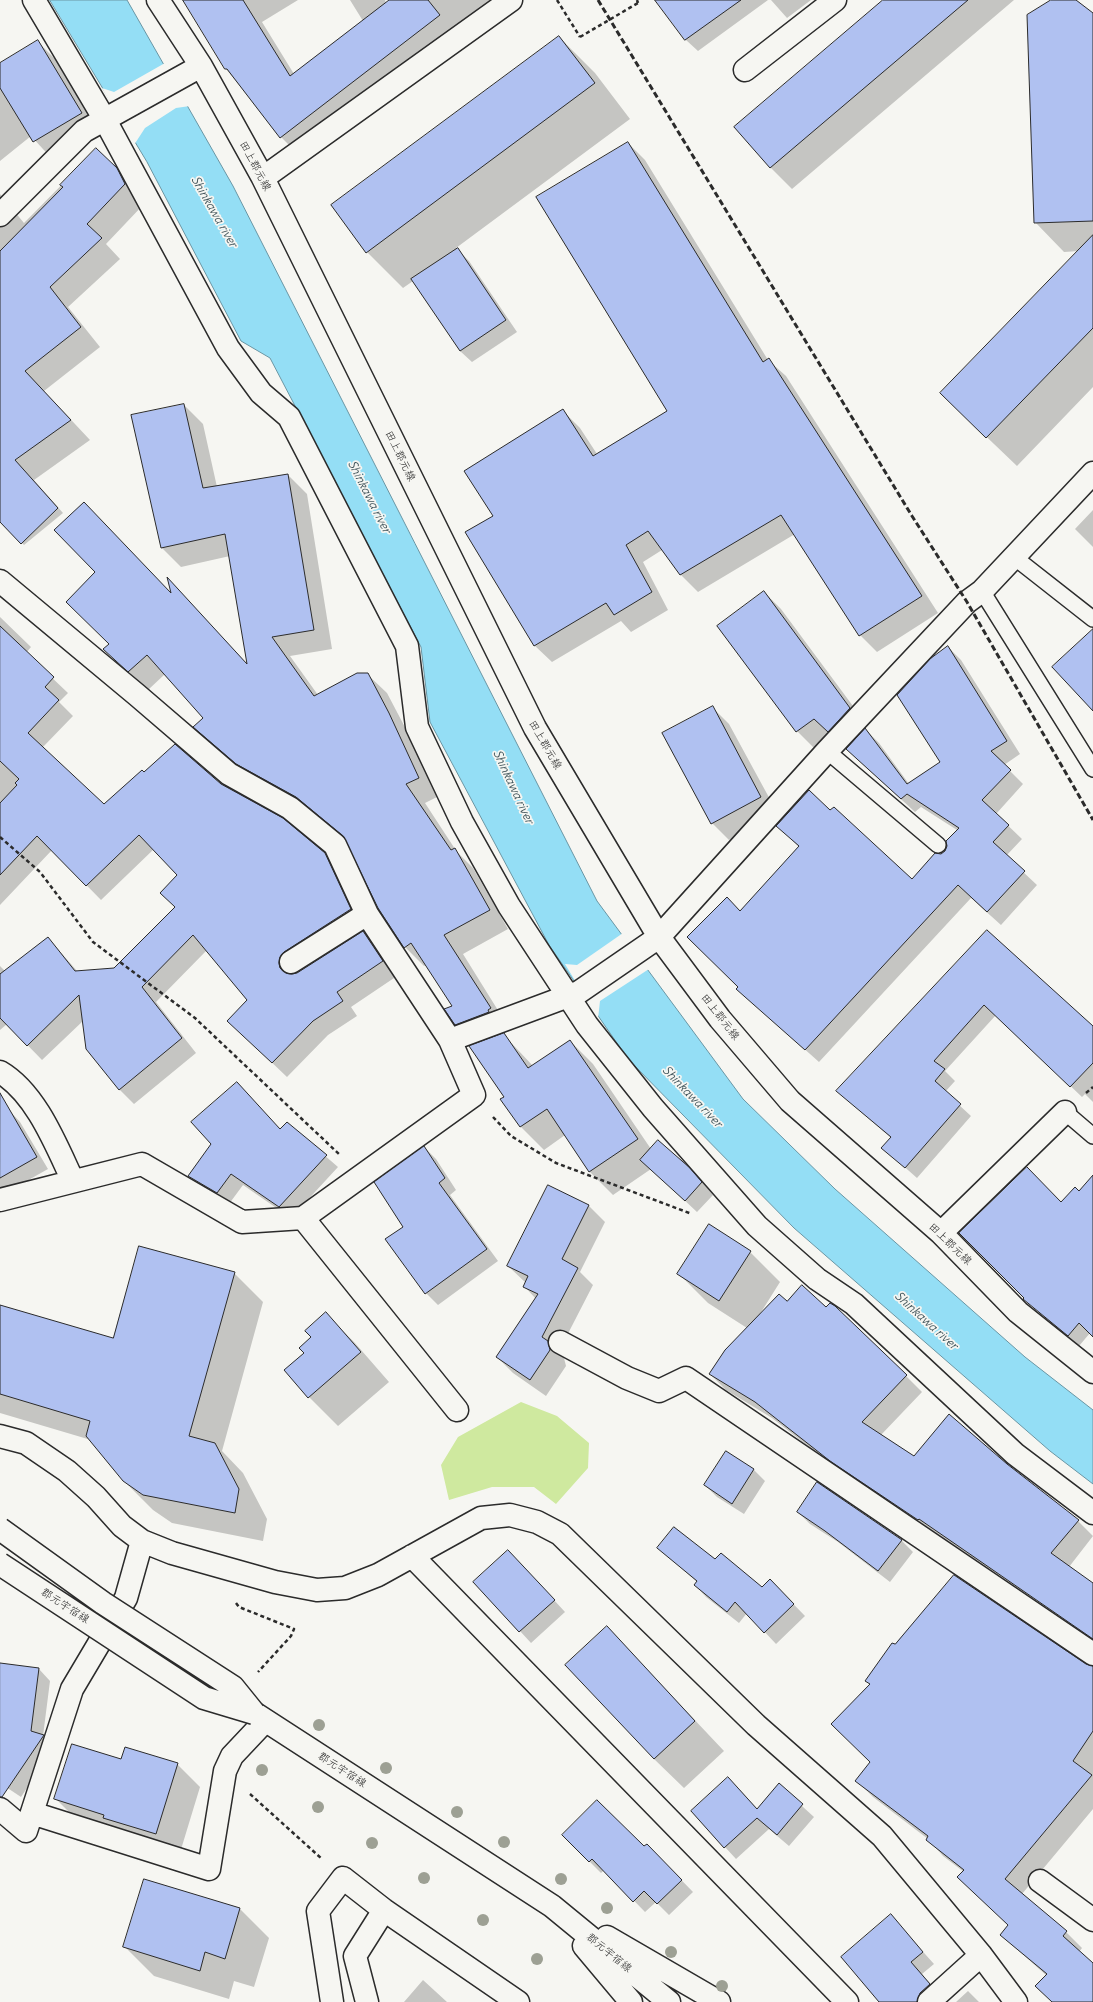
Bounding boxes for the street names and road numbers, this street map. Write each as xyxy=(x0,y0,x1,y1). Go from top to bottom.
street label: 田上郡元線 xyxy=(236,139,274,193)
street label: 田上郡元線 xyxy=(382,428,418,484)
street label: 田上郡元線 xyxy=(526,718,564,772)
street label: 田上郡元線 xyxy=(698,991,742,1043)
street label: 田上郡元線 xyxy=(926,1220,974,1268)
street label: 郡元宇宿線 xyxy=(38,1585,92,1627)
street label: 郡元宇宿線 xyxy=(315,1749,369,1791)
street label: 郡元宇宿線 xyxy=(583,1931,635,1975)

